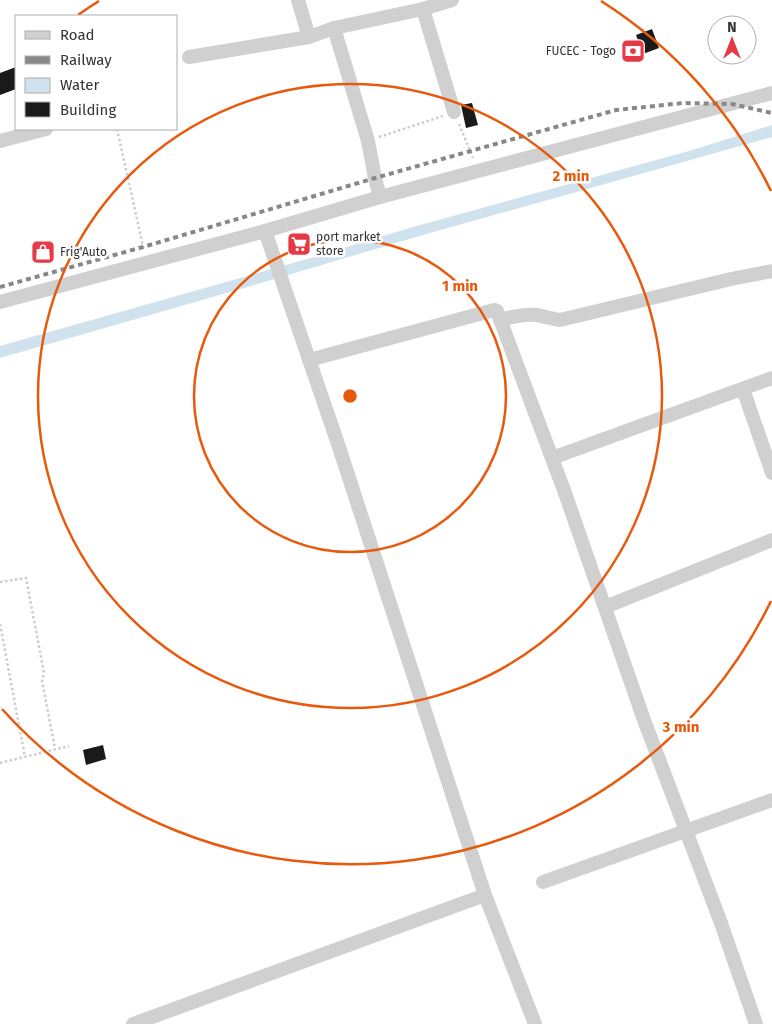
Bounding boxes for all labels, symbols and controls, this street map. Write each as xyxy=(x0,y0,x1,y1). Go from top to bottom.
legend xyxy=(15,15,178,130)
north arrow xyxy=(707,15,757,65)
text: N xyxy=(727,19,737,36)
text: Road xyxy=(60,26,95,44)
bank icon: FUCEC - Togo xyxy=(620,38,646,64)
place label: FUCEC - Togo xyxy=(546,44,616,58)
text: Railway xyxy=(60,51,112,69)
text: Water xyxy=(60,76,99,94)
text: Building xyxy=(60,101,116,119)
text: 2 min xyxy=(553,167,589,185)
place label: port market store xyxy=(316,230,381,258)
supermarket icon: port market store xyxy=(286,231,312,257)
shop icon: Frig'Auto xyxy=(30,239,56,265)
place label: Frig'Auto xyxy=(60,245,107,259)
text: 1 min xyxy=(442,277,478,295)
centre of rings xyxy=(341,387,359,405)
text: 3 min xyxy=(662,718,699,736)

